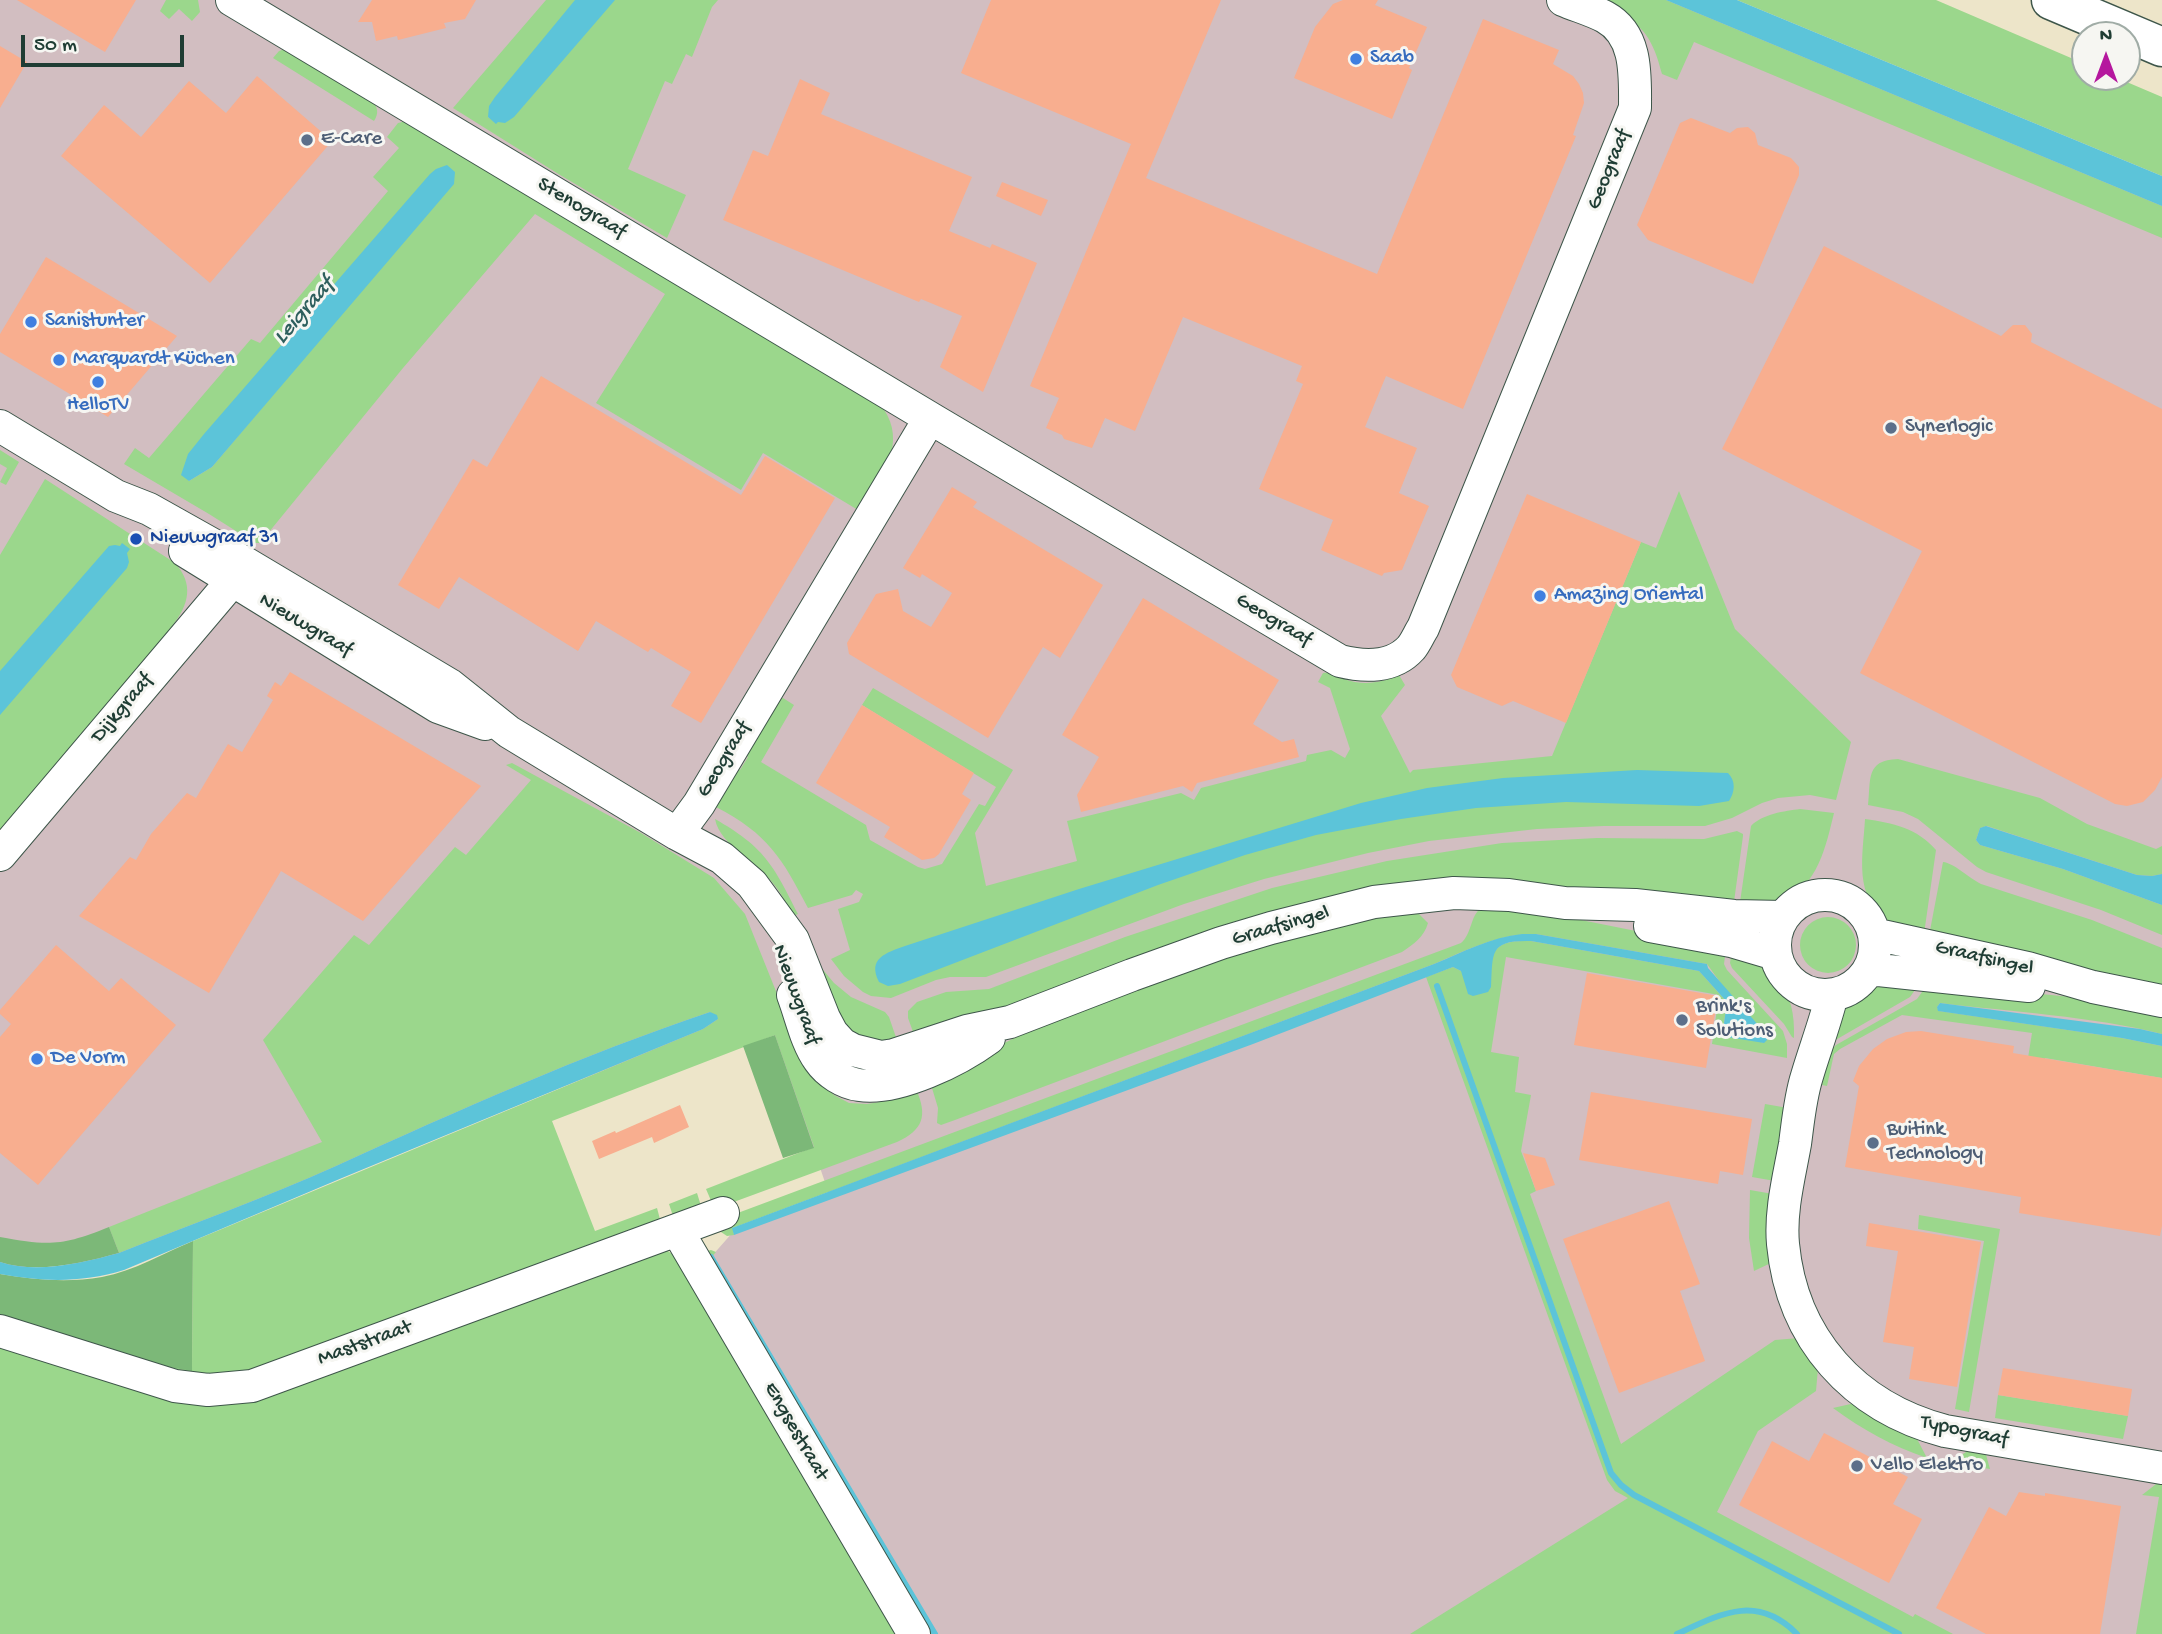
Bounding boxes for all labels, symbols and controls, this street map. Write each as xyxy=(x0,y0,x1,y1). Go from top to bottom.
scale bar xyxy=(24,21,187,65)
north arrow xyxy=(2071,21,2141,91)
text: N xyxy=(2100,25,2112,48)
text: 50 m xyxy=(34,34,77,59)
place label: Saab xyxy=(1370,46,1414,72)
marker: Saab xyxy=(1348,51,1364,67)
street label: Geograaf xyxy=(1583,126,1637,214)
place label: E-Care xyxy=(321,127,382,153)
marker: E-Care xyxy=(299,132,315,148)
street label: Stenograaf xyxy=(532,173,630,245)
water label: Leigraaf xyxy=(269,273,341,351)
place label: Sanistunter xyxy=(45,309,144,335)
marker: Sanistunter xyxy=(23,314,39,330)
place label: Marquardt Küchen xyxy=(73,347,235,373)
marker: Marquardt Küchen xyxy=(51,352,67,368)
marker: HelloTV xyxy=(90,374,106,390)
place label: HelloTV xyxy=(67,393,129,419)
place label: Synerlogic xyxy=(1905,415,1992,441)
marker: Synerlogic xyxy=(1883,420,1899,436)
place label: Nieuwgraaf 31 xyxy=(150,526,279,552)
marker: Nieuwgraaf 31 xyxy=(128,531,144,547)
place label: Amazing Oriental xyxy=(1554,583,1704,609)
street label: Nieuwgraaf xyxy=(254,588,356,664)
marker: Amazing Oriental xyxy=(1532,588,1548,604)
street label: Geograaf xyxy=(1230,589,1316,653)
street label: Dijkgraaf xyxy=(87,669,159,749)
street label: Geograaf xyxy=(693,717,757,803)
street label: Graafsingel xyxy=(1229,901,1333,953)
street label: Graafsingel xyxy=(1932,935,2036,983)
street label: Nieuwgraaf xyxy=(765,942,825,1048)
place label: Brink's Solutions xyxy=(1696,995,1773,1045)
marker: Brink's Solutions xyxy=(1674,1012,1690,1028)
place label: De Vorm xyxy=(51,1046,125,1072)
marker: De Vorm xyxy=(29,1051,45,1067)
place label: Buitink Technology xyxy=(1887,1118,1983,1168)
marker: Buitink Technology xyxy=(1865,1135,1881,1151)
street label: Maststraat xyxy=(315,1315,415,1373)
street label: Engsestraat xyxy=(757,1378,833,1486)
street label: Typograaf xyxy=(1918,1410,2010,1454)
place label: Vello Elektro xyxy=(1871,1453,1983,1479)
marker: Vello Elektro xyxy=(1849,1458,1865,1474)

